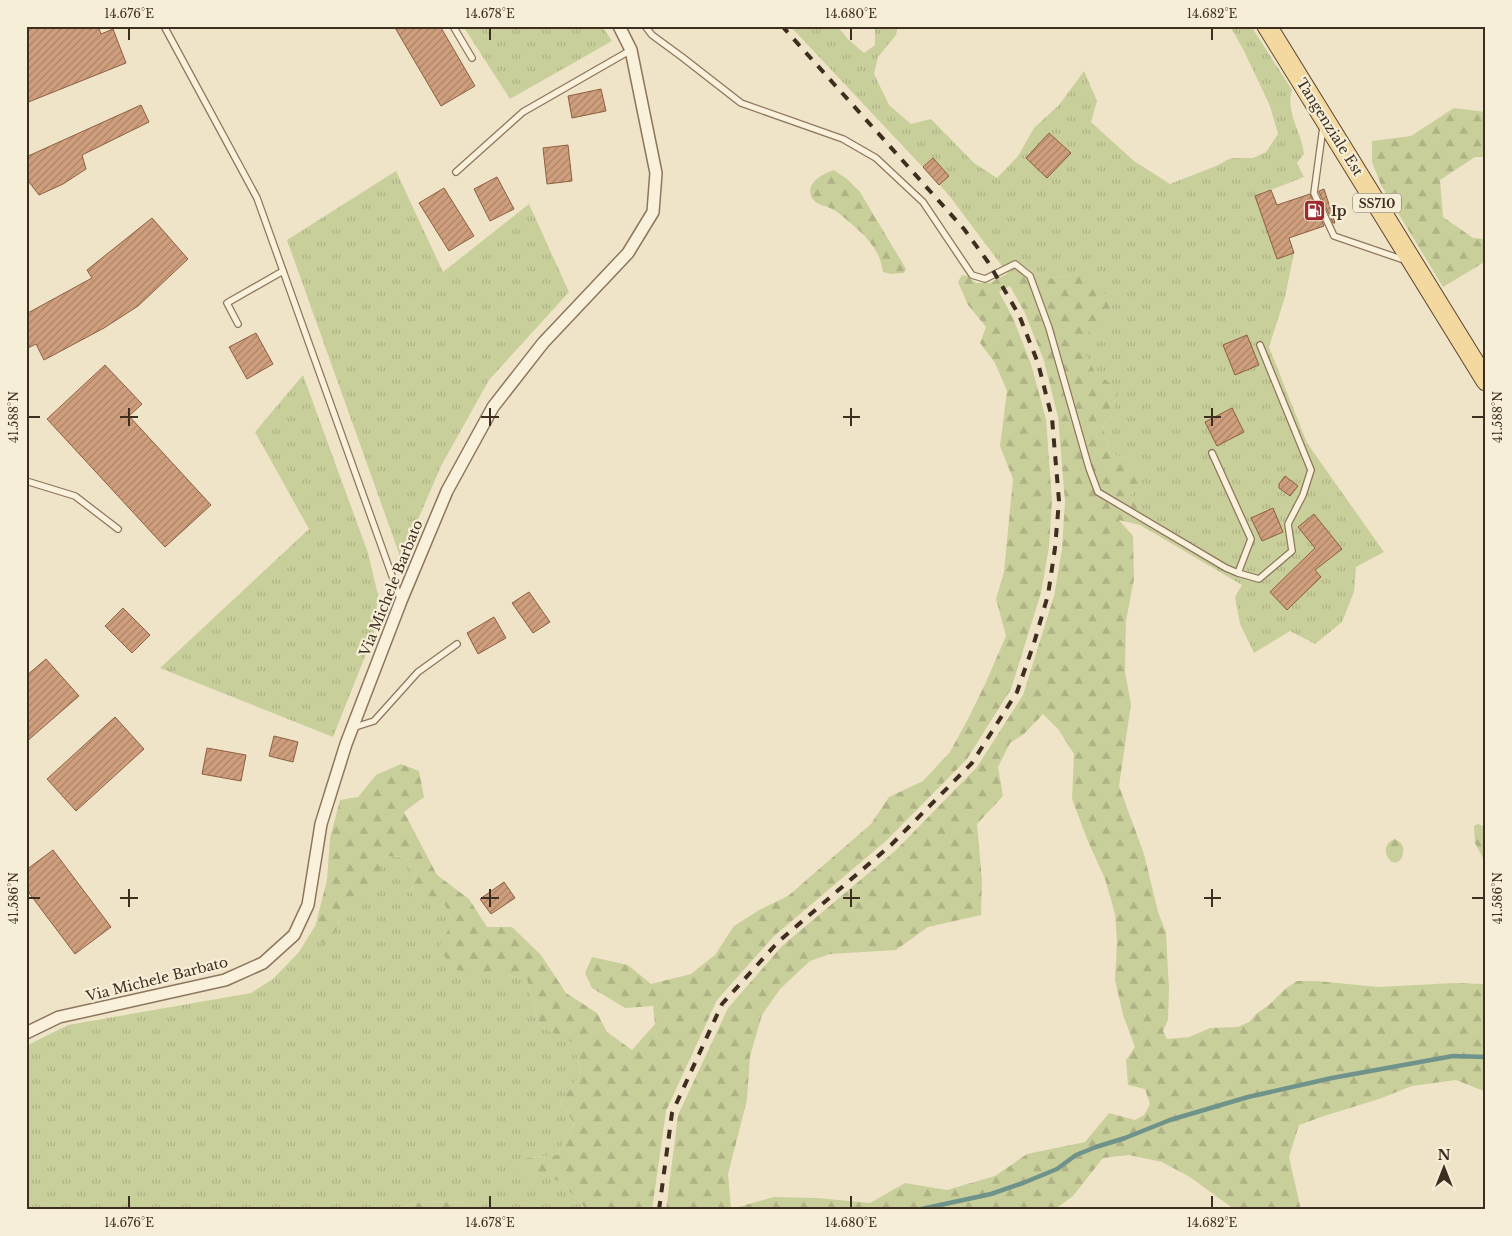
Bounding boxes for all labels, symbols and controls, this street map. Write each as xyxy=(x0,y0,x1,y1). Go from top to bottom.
text: 14.676°E xyxy=(104,6,154,21)
text: 14.678°E xyxy=(465,6,515,21)
text: 14.680°E xyxy=(825,6,877,21)
text: 14.682°E xyxy=(1187,6,1238,21)
street label: Tangenziale Est xyxy=(1293,75,1368,180)
road number: SS710 xyxy=(1353,194,1401,212)
fuel station icon: Ip xyxy=(1303,199,1327,223)
place label: Ip xyxy=(1331,202,1347,220)
text: 41.588°N xyxy=(6,391,21,443)
text: 41.588°N xyxy=(1490,391,1505,443)
street label: Via Michele Barbato xyxy=(355,517,427,660)
text: 41.586°N xyxy=(6,872,21,924)
text: 41.586°N xyxy=(1490,872,1505,924)
street label: Via Michele Barbato xyxy=(83,953,230,1006)
north arrow xyxy=(1420,1144,1470,1194)
text: N xyxy=(1437,1146,1451,1164)
text: 14.676°E xyxy=(104,1215,154,1230)
text: 14.678°E xyxy=(465,1215,515,1230)
text: 14.680°E xyxy=(825,1215,877,1230)
text: 14.682°E xyxy=(1187,1215,1238,1230)

